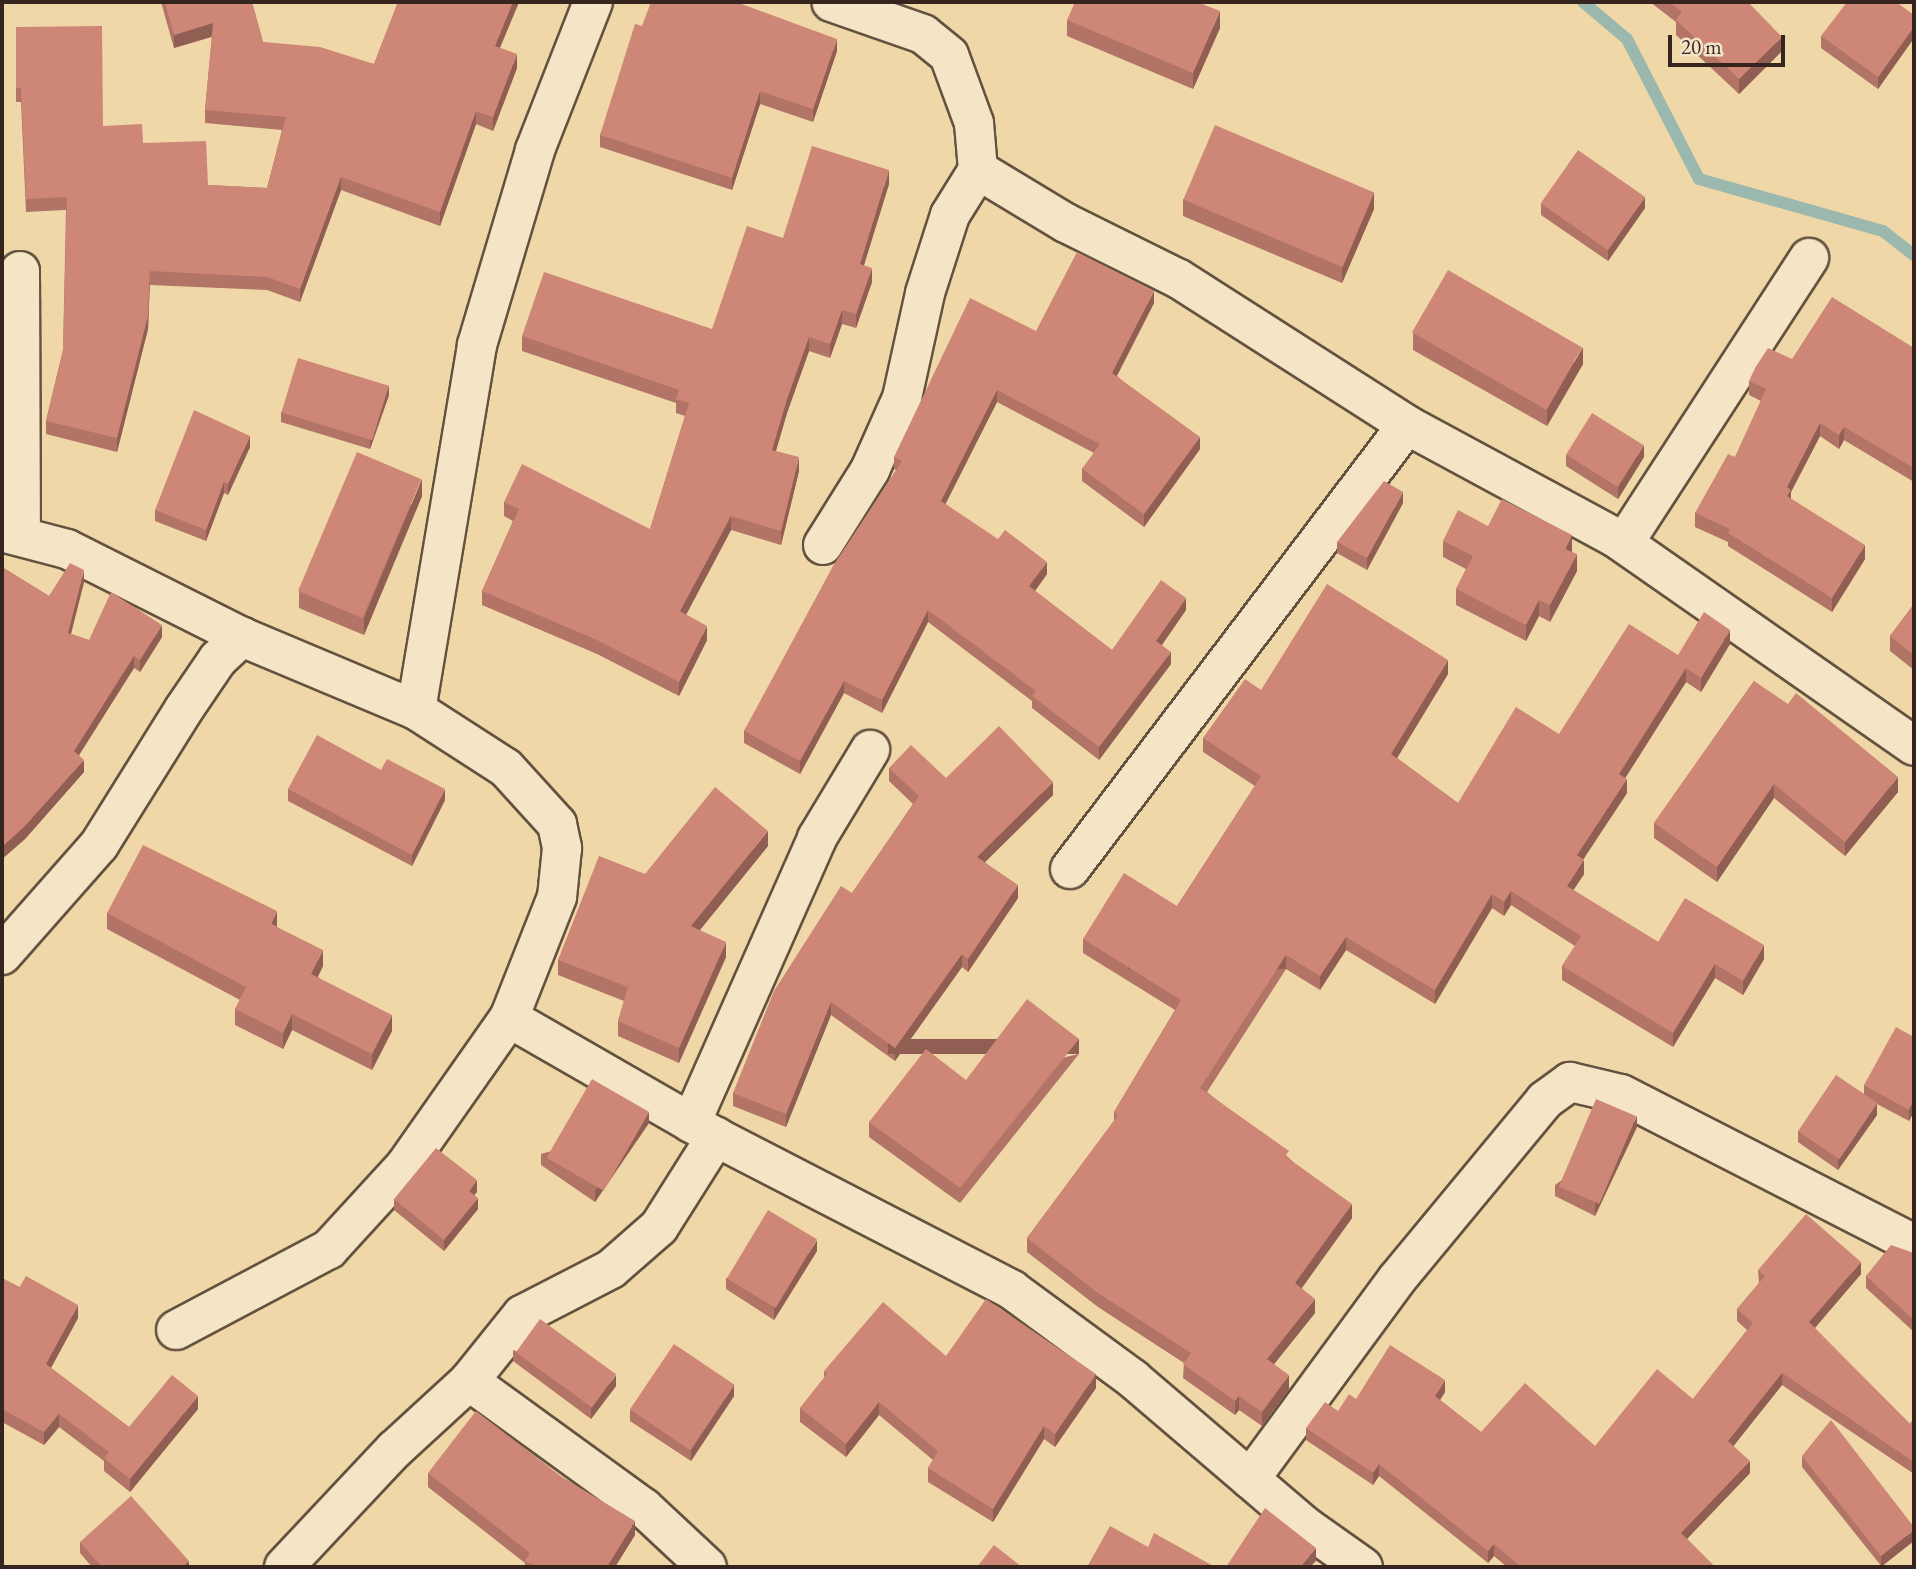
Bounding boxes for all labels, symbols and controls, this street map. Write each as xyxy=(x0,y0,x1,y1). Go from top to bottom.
scale bar xyxy=(1671,21,1788,65)
text: 20 m xyxy=(1681,33,1722,60)

